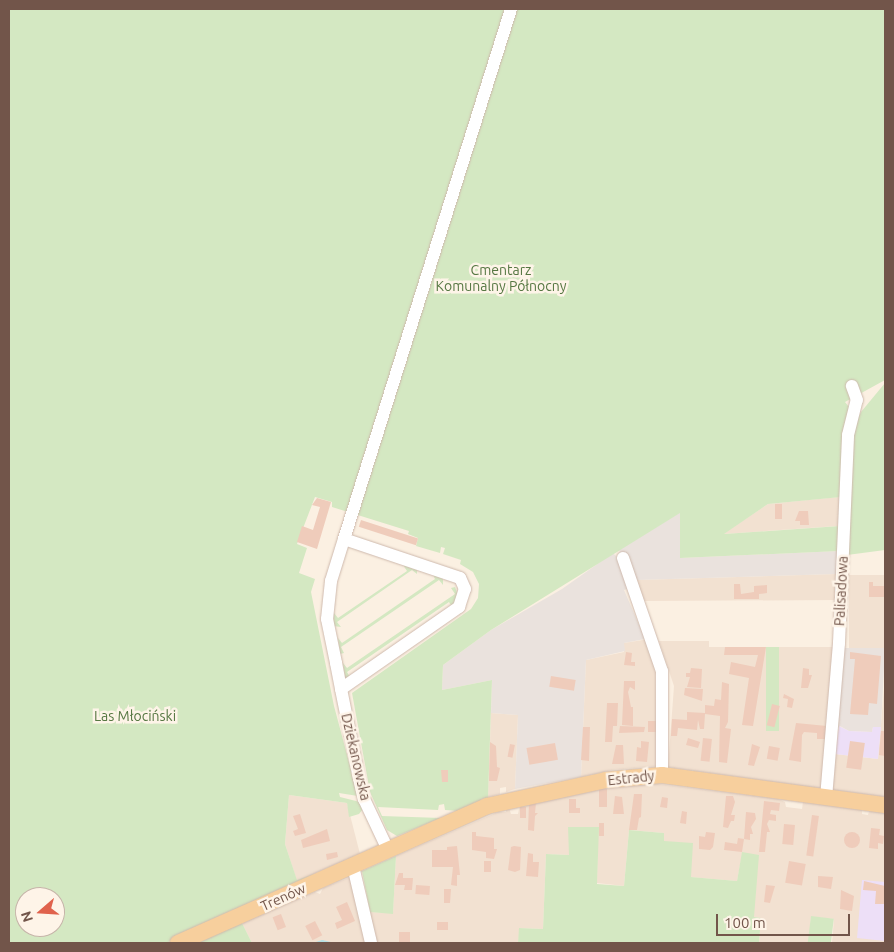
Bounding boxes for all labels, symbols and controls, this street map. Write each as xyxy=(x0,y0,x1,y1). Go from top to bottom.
park label: Cmentarz Komunalny Północny xyxy=(436,262,566,294)
street label: Palisadowa xyxy=(831,556,851,626)
park label: Las Młociński xyxy=(94,708,176,724)
street label: Dziekanowska xyxy=(338,712,374,802)
street label: Estrady xyxy=(607,767,655,789)
street label: Trenów xyxy=(258,880,308,914)
north arrow xyxy=(15,887,65,937)
scale bar xyxy=(719,904,853,936)
text: N xyxy=(17,909,36,924)
text: 100 m xyxy=(724,914,766,931)

